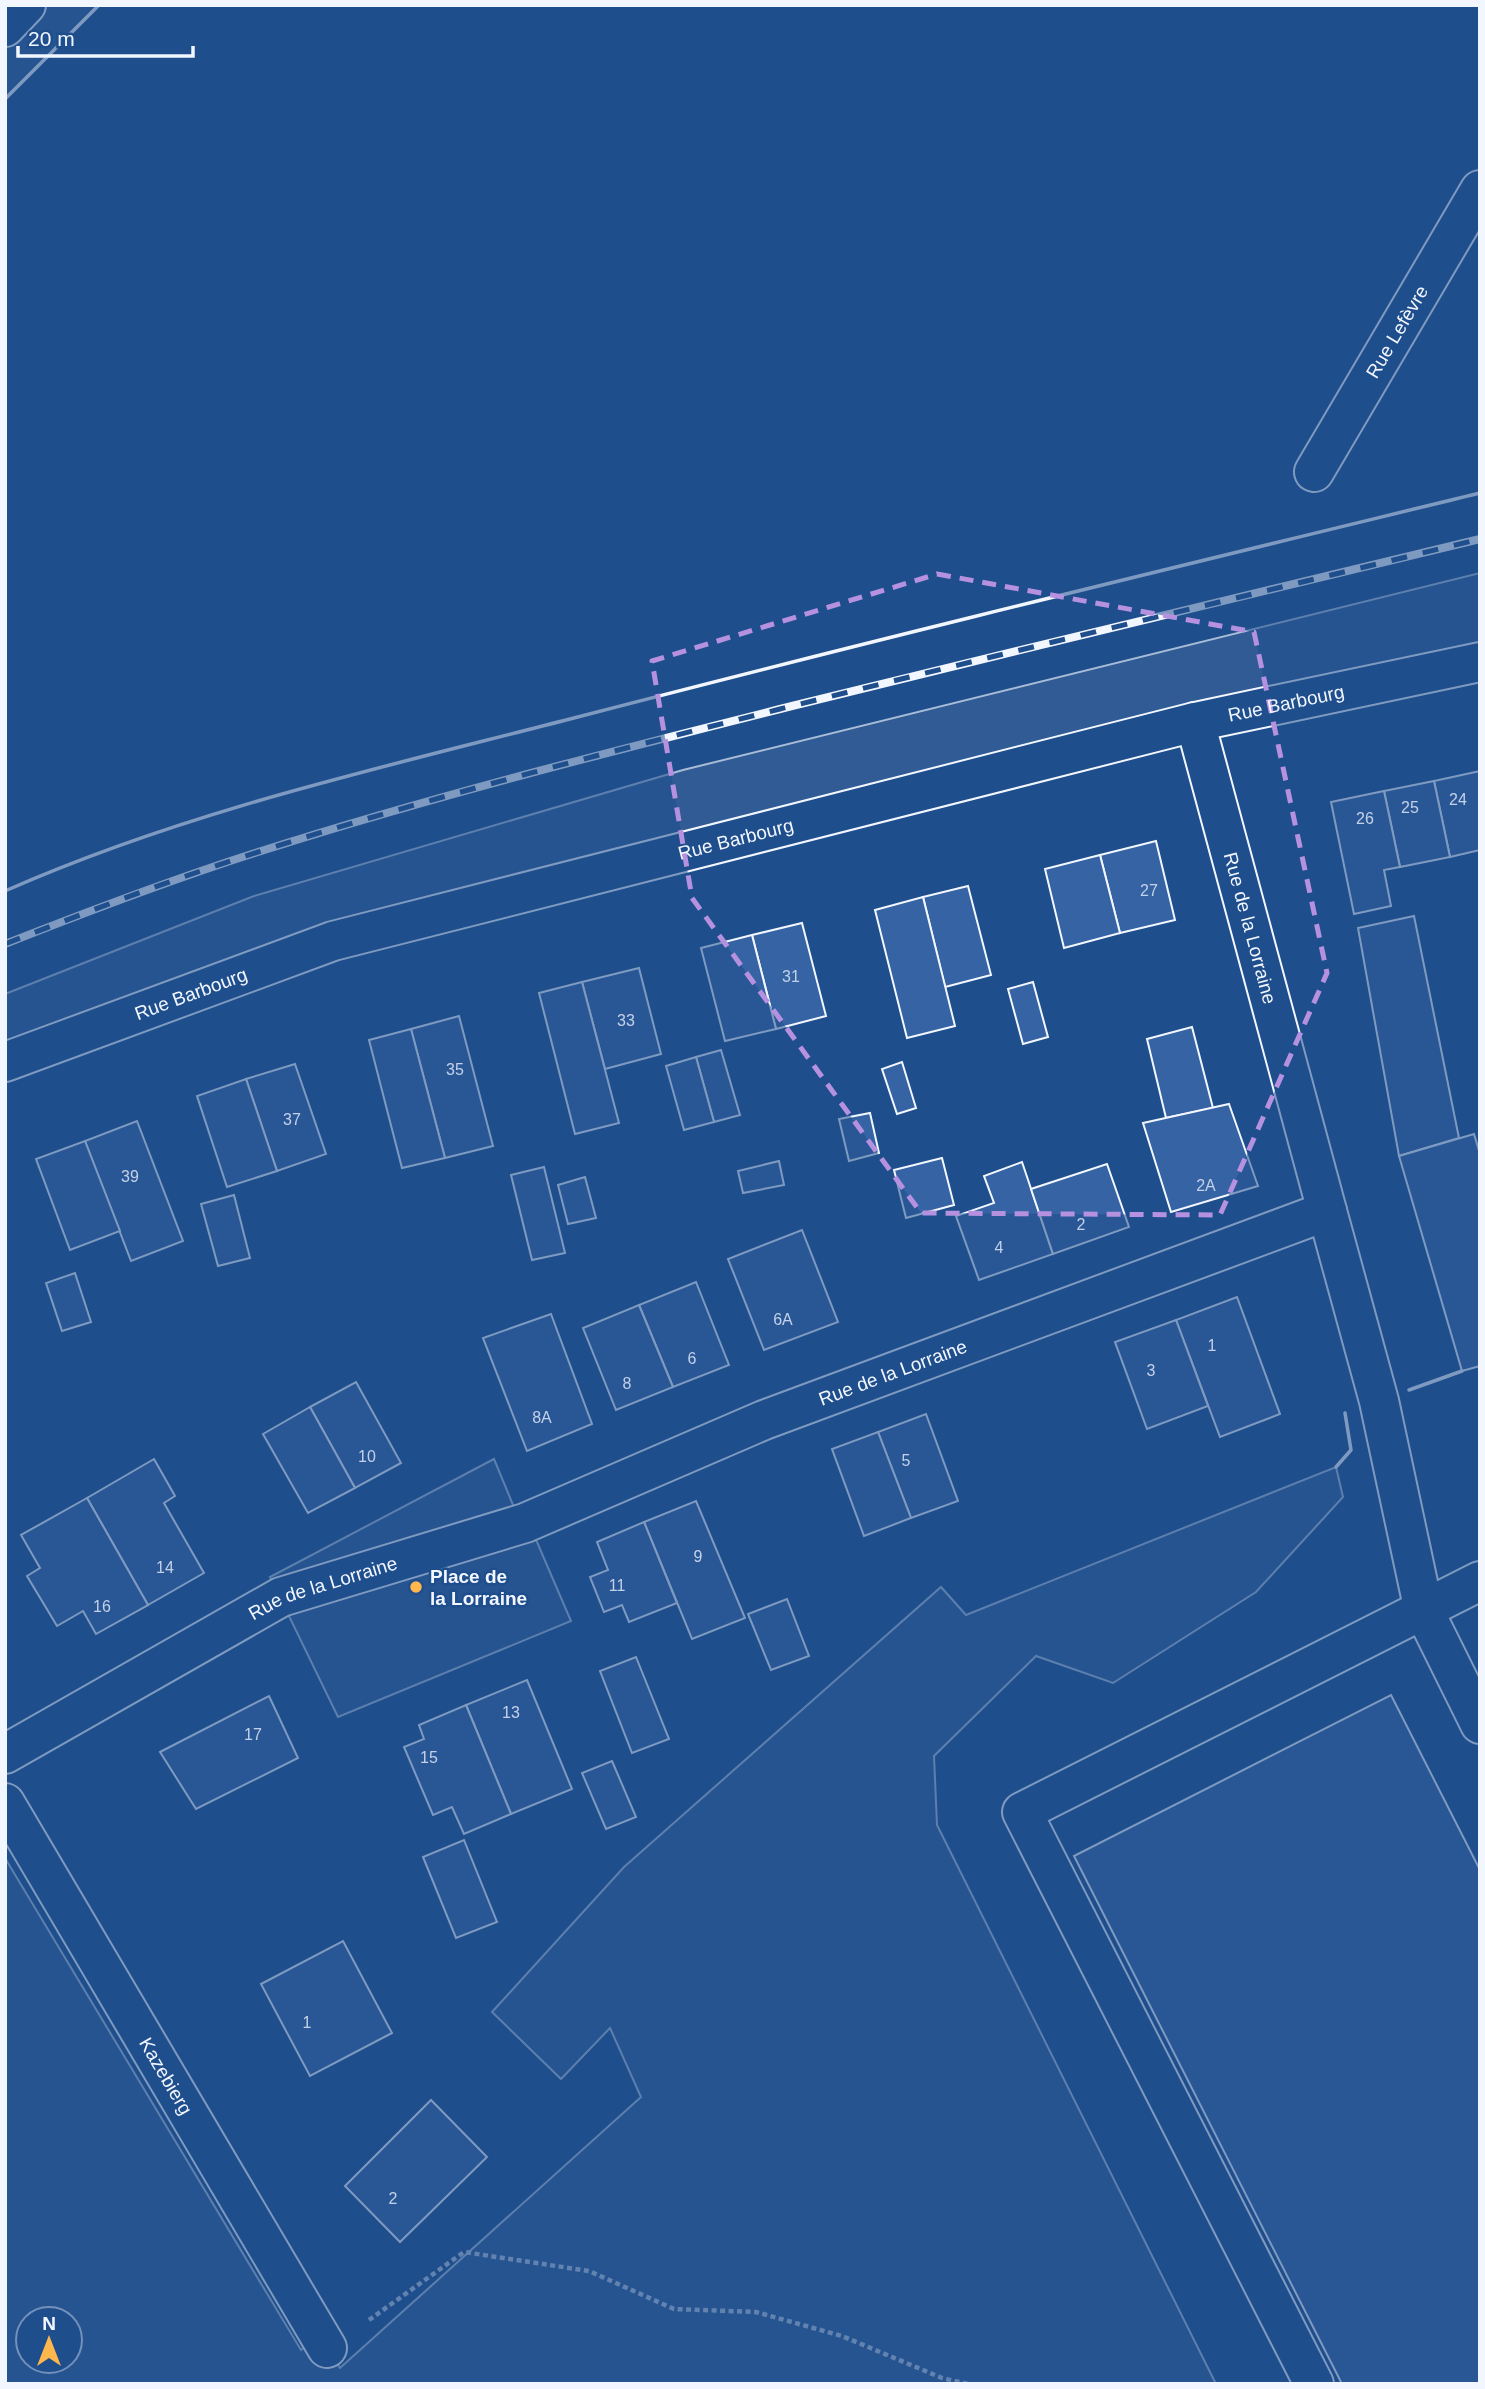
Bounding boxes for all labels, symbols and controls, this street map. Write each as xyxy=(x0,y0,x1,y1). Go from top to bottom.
scale bar xyxy=(18,14,192,58)
text: 20 m xyxy=(28,27,75,50)
street label: Rue Lefèvre xyxy=(1361,282,1432,381)
street label: Rue Barbourg xyxy=(1226,680,1346,725)
house number: 24 xyxy=(1449,791,1467,808)
house number: 25 xyxy=(1401,799,1419,816)
house number: 26 xyxy=(1356,810,1374,827)
street label: Rue Barbourg xyxy=(676,814,796,863)
street label: Rue de la Lorraine xyxy=(1220,850,1280,1006)
house number: 27 xyxy=(1140,882,1158,899)
street label: Rue Barbourg xyxy=(132,963,250,1024)
house number: 31 xyxy=(782,968,800,985)
house number: 33 xyxy=(617,1012,635,1029)
house number: 35 xyxy=(446,1061,464,1078)
house number: 37 xyxy=(283,1111,301,1128)
house number: 39 xyxy=(121,1168,139,1185)
house number: 2A xyxy=(1196,1177,1216,1194)
house number: 2 xyxy=(1077,1216,1086,1233)
house number: 4 xyxy=(995,1239,1004,1256)
house number: 6A xyxy=(773,1311,793,1328)
street label: Rue de la Lorraine xyxy=(816,1335,970,1409)
house number: 1 xyxy=(1208,1337,1217,1354)
house number: 6 xyxy=(688,1350,697,1367)
house number: 3 xyxy=(1147,1362,1156,1379)
house number: 8 xyxy=(623,1375,632,1392)
house number: 8A xyxy=(532,1409,552,1426)
house number: 10 xyxy=(358,1448,376,1465)
house number: 5 xyxy=(902,1452,911,1469)
house number: 9 xyxy=(694,1548,703,1565)
street label: Rue de la Lorraine xyxy=(245,1552,400,1624)
house number: 14 xyxy=(156,1559,174,1576)
place label: Place de la Lorraine xyxy=(430,1566,527,1609)
house number: 11 xyxy=(609,1577,625,1594)
marker: Place de la Lorraine xyxy=(408,1579,424,1595)
house number: 16 xyxy=(93,1598,111,1615)
house number: 13 xyxy=(502,1704,520,1721)
house number: 17 xyxy=(244,1726,262,1743)
house number: 15 xyxy=(420,1749,438,1766)
house number: 1 xyxy=(303,2014,312,2031)
street label: Kazebierg xyxy=(135,2034,197,2118)
house number: 2 xyxy=(389,2190,398,2207)
north arrow xyxy=(14,2305,84,2375)
text: N xyxy=(42,2313,56,2334)

